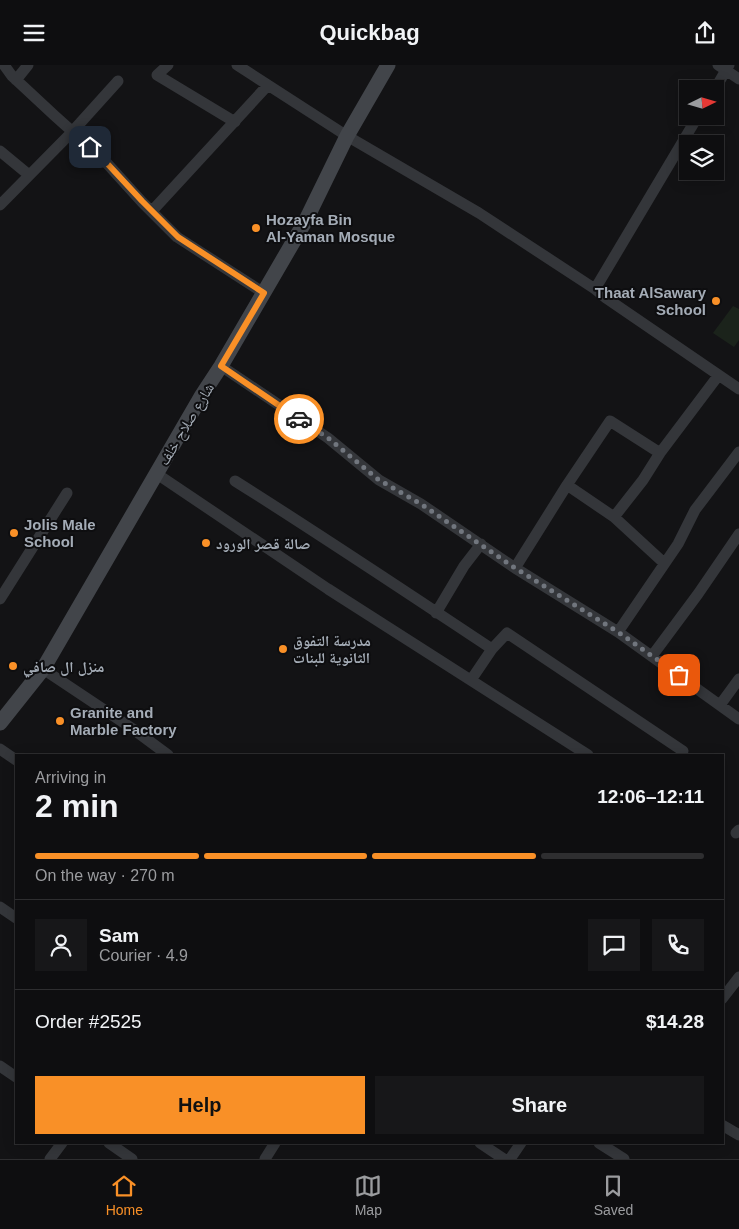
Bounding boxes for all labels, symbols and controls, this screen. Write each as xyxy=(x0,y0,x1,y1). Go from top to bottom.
icon: menu xyxy=(20,19,48,47)
icon: share xyxy=(691,19,719,47)
text: Quickbag xyxy=(319,20,420,45)
north arrow xyxy=(679,80,724,125)
map controls xyxy=(679,80,724,180)
pin xyxy=(69,126,111,168)
icon: home xyxy=(76,133,104,161)
button: layers xyxy=(679,135,724,180)
place label: Hozayfa Bin Al-Yaman Mosque xyxy=(266,211,395,245)
marker: Hozayfa Bin Al-Yaman Mosque xyxy=(250,222,262,234)
place label: Thaat AlSawary School xyxy=(595,284,707,318)
marker: Thaat AlSawary School xyxy=(710,295,722,307)
street label: شارع صلاح خلف xyxy=(155,380,219,469)
courier xyxy=(274,394,324,444)
icon: car xyxy=(285,405,313,433)
place label: Jolis Male School xyxy=(24,516,96,550)
marker: Jolis Male School xyxy=(8,527,20,539)
place label: صالة قصر الورود xyxy=(216,535,310,552)
marker: صالة قصر الورود xyxy=(200,537,212,549)
place label: مدرسة التفوق الثانوية للبنات xyxy=(293,632,371,666)
marker: مدرسة التفوق الثانوية للبنات xyxy=(277,643,289,655)
pin xyxy=(658,654,700,696)
place label: منزل ال صافي xyxy=(23,658,104,678)
marker: منزل ال صافي xyxy=(7,660,19,672)
icon: bag xyxy=(665,661,693,689)
place label: Granite and Marble Factory xyxy=(70,704,177,738)
marker: Granite and Marble Factory xyxy=(54,715,66,727)
text: Arriving in xyxy=(35,769,106,786)
text: 12:06–12:11 xyxy=(597,786,704,807)
text: 2 min xyxy=(35,788,119,824)
text: On the way · 270 m xyxy=(35,867,175,884)
button: person xyxy=(35,919,87,971)
button: chat xyxy=(588,919,640,971)
button: phone xyxy=(652,919,704,971)
text: Sam xyxy=(99,925,139,946)
text: Courier · 4.9 xyxy=(99,947,188,964)
text: Order #2525 xyxy=(35,1011,142,1032)
text: $14.28 xyxy=(646,1011,704,1032)
button: Help xyxy=(35,1076,365,1134)
button: Share xyxy=(375,1076,704,1134)
tab: Home xyxy=(106,1172,143,1218)
tab: Map xyxy=(354,1172,382,1218)
tab: Saved xyxy=(594,1172,633,1218)

